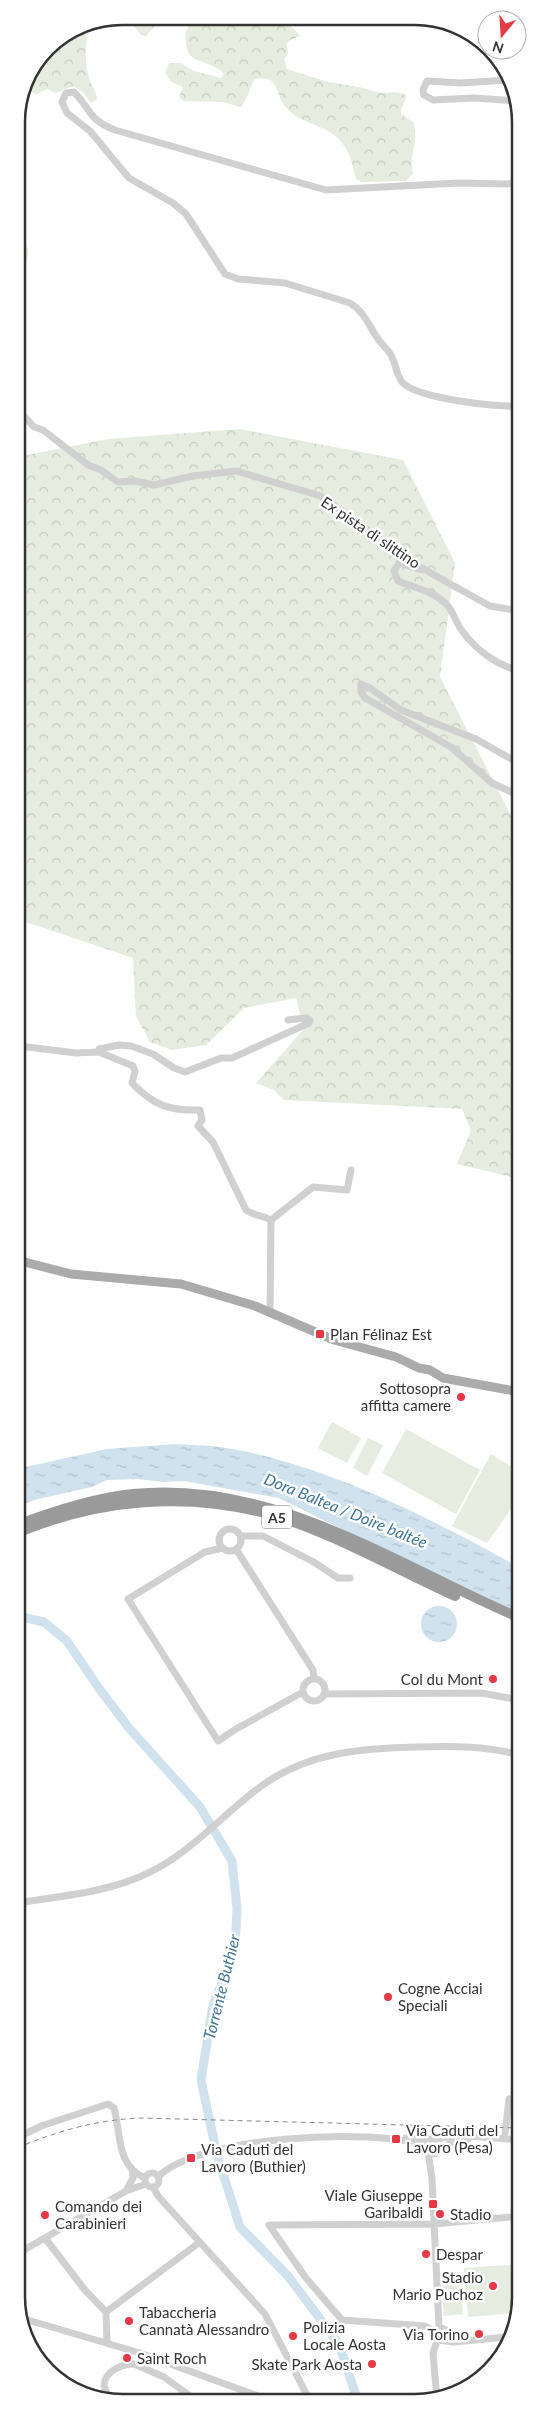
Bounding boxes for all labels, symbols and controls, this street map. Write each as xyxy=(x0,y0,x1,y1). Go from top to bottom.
north arrow xyxy=(477,10,527,60)
text: N xyxy=(490,38,506,58)
street label: Ex pista di slittino xyxy=(318,492,424,572)
place label: Plan Félinaz Est xyxy=(330,1325,433,1343)
marker: Plan Félinaz Est xyxy=(314,1328,326,1340)
place label: Sottosopra affitta camere xyxy=(361,1379,451,1414)
marker: Sottosopra affitta camere xyxy=(455,1391,467,1403)
water label: Dora Baltea / Doire baltée xyxy=(262,1469,431,1552)
road number: A5 xyxy=(262,1505,292,1528)
place label: Col du Mont xyxy=(401,1670,484,1688)
marker: Col du Mont xyxy=(487,1673,499,1685)
water label: Torrente Buthier xyxy=(199,1932,243,2042)
place label: Cogne Acciai Speciali xyxy=(398,1979,483,2014)
marker: Cogne Acciai Speciali xyxy=(382,1991,394,2003)
place label: Via Caduti del Lavoro (Pesa) xyxy=(406,2121,498,2156)
marker: Via Caduti del Lavoro (Pesa) xyxy=(390,2133,402,2145)
place label: Via Caduti del Lavoro (Buthier) xyxy=(201,2140,306,2175)
marker: Via Caduti del Lavoro (Buthier) xyxy=(185,2152,197,2164)
place label: Viale Giuseppe Garibaldi xyxy=(324,2186,423,2221)
place label: Comando dei Carabinieri xyxy=(55,2197,142,2232)
marker: Viale Giuseppe Garibaldi xyxy=(427,2198,439,2210)
place label: Stadio xyxy=(450,2205,491,2223)
marker: Stadio xyxy=(434,2208,446,2220)
marker: Comando dei Carabinieri xyxy=(39,2209,51,2221)
place label: Despar xyxy=(436,2245,484,2263)
marker: Despar xyxy=(420,2248,432,2260)
place label: Stadio Mario Puchoz xyxy=(392,2268,483,2303)
marker: Stadio Mario Puchoz xyxy=(487,2280,499,2292)
place label: Tabaccheria Cannatà Alessandro xyxy=(139,2303,269,2338)
marker: Tabaccheria Cannatà Alessandro xyxy=(123,2315,135,2327)
place label: Polizia Locale Aosta xyxy=(303,2318,386,2353)
place label: Via Torino xyxy=(403,2325,469,2343)
marker: Via Torino xyxy=(473,2328,485,2340)
marker: Polizia Locale Aosta xyxy=(287,2330,299,2342)
place label: Saint Roch xyxy=(137,2349,207,2367)
marker: Saint Roch xyxy=(121,2352,133,2364)
place label: Skate Park Aosta xyxy=(251,2355,362,2373)
marker: Skate Park Aosta xyxy=(366,2358,378,2370)

